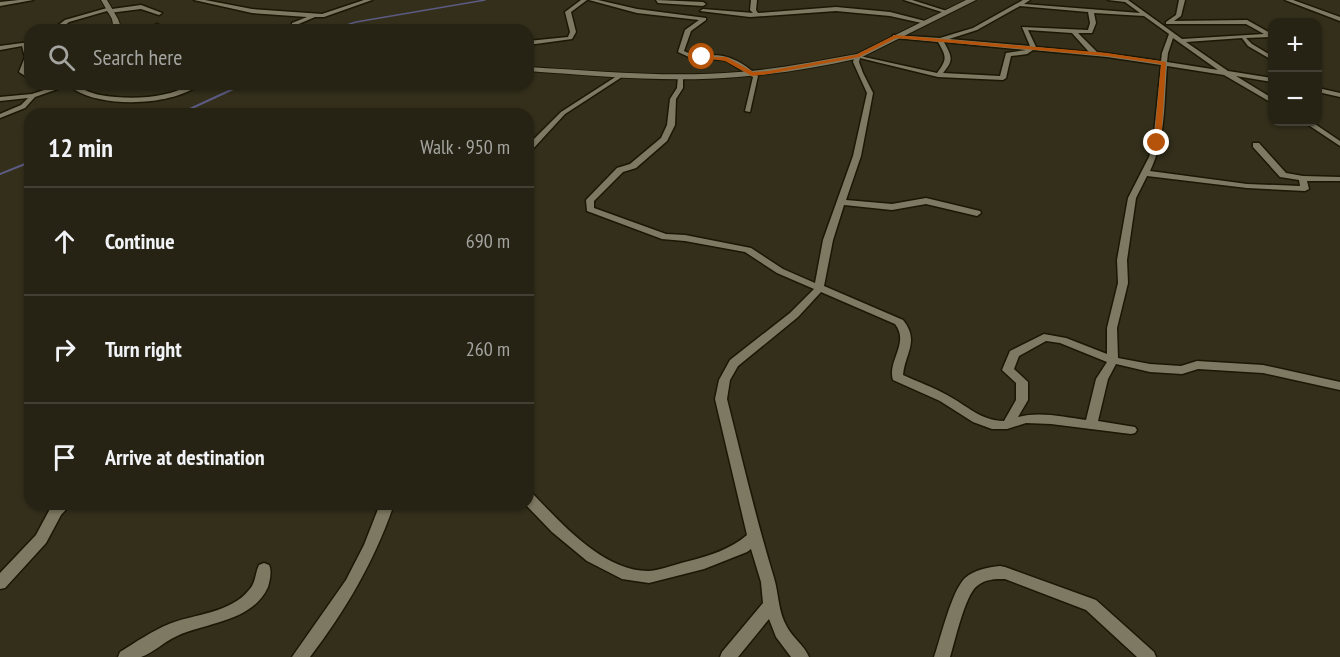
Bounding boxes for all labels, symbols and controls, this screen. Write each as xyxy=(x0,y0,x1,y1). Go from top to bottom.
map controls xyxy=(1268,18,1322,126)
button: + xyxy=(1268,18,1322,72)
search box xyxy=(24,24,534,90)
icon: search xyxy=(45,41,78,74)
text: Search here xyxy=(93,43,182,71)
route start xyxy=(688,43,714,69)
button: − xyxy=(1268,72,1322,126)
route end xyxy=(1143,129,1169,155)
text: 12 min xyxy=(48,131,113,164)
text: Walk · 950 m xyxy=(420,134,510,160)
icon: ahead xyxy=(48,225,81,258)
text: Continue xyxy=(105,227,175,255)
text: 690 m xyxy=(466,228,510,254)
icon: right xyxy=(48,333,81,366)
text: Turn right xyxy=(105,335,182,363)
text: 260 m xyxy=(466,336,510,362)
icon: arrive xyxy=(48,441,81,474)
text: Arrive at destination xyxy=(105,443,265,471)

